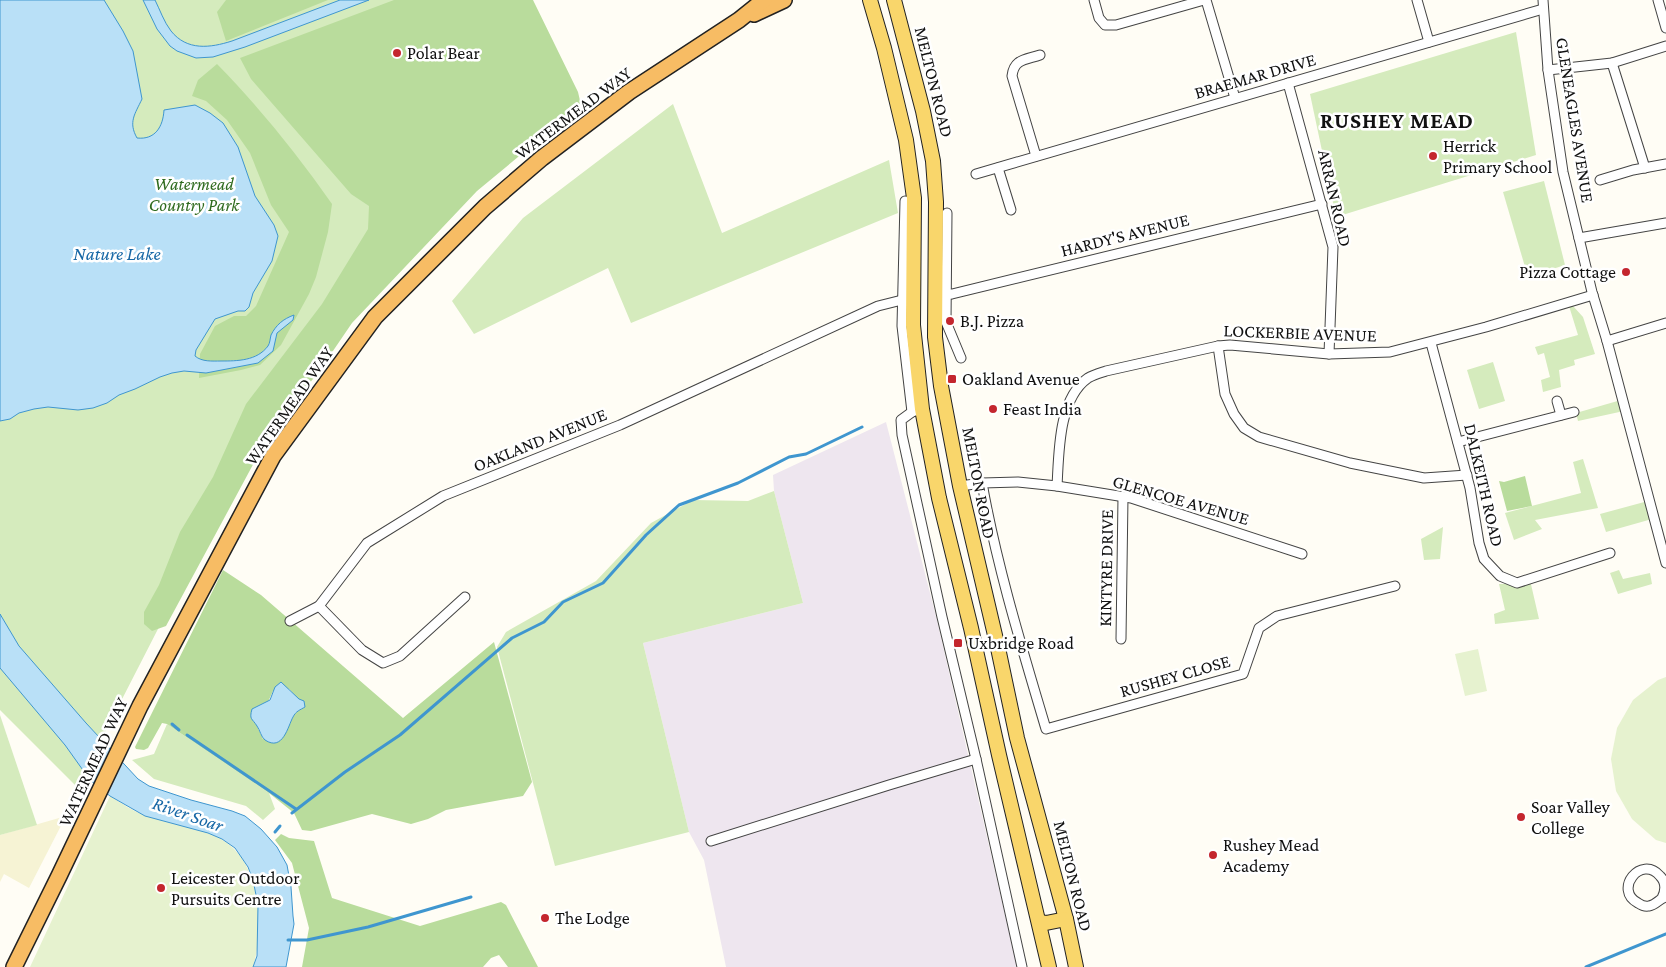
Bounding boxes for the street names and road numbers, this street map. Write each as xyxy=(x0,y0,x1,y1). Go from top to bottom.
street label: MELTON ROAD xyxy=(911,25,957,139)
street label: GLENEAGLES AVENUE xyxy=(1552,36,1598,204)
street label: BRAEMAR DRIVE xyxy=(1192,49,1318,103)
street label: WATERMEAD WAY xyxy=(511,63,635,163)
street label: ARRAN ROAD xyxy=(1314,147,1356,249)
street label: HARDY'S AVENUE xyxy=(1059,209,1192,261)
street label: LOCKERBIE AVENUE xyxy=(1223,320,1377,346)
street label: WATERMEAD WAY xyxy=(241,342,338,469)
street label: OAKLAND AVENUE xyxy=(470,404,610,476)
street label: DALKEITH ROAD xyxy=(1460,422,1508,548)
street label: MELTON ROAD xyxy=(958,425,1000,541)
street label: GLENCOE AVENUE xyxy=(1110,471,1252,529)
street label: KINTYRE DRIVE xyxy=(1095,509,1117,627)
street label: RUSHEY CLOSE xyxy=(1118,651,1233,701)
street label: WATERMEAD WAY xyxy=(54,694,132,830)
street label: MELTON ROAD xyxy=(1050,819,1096,933)

